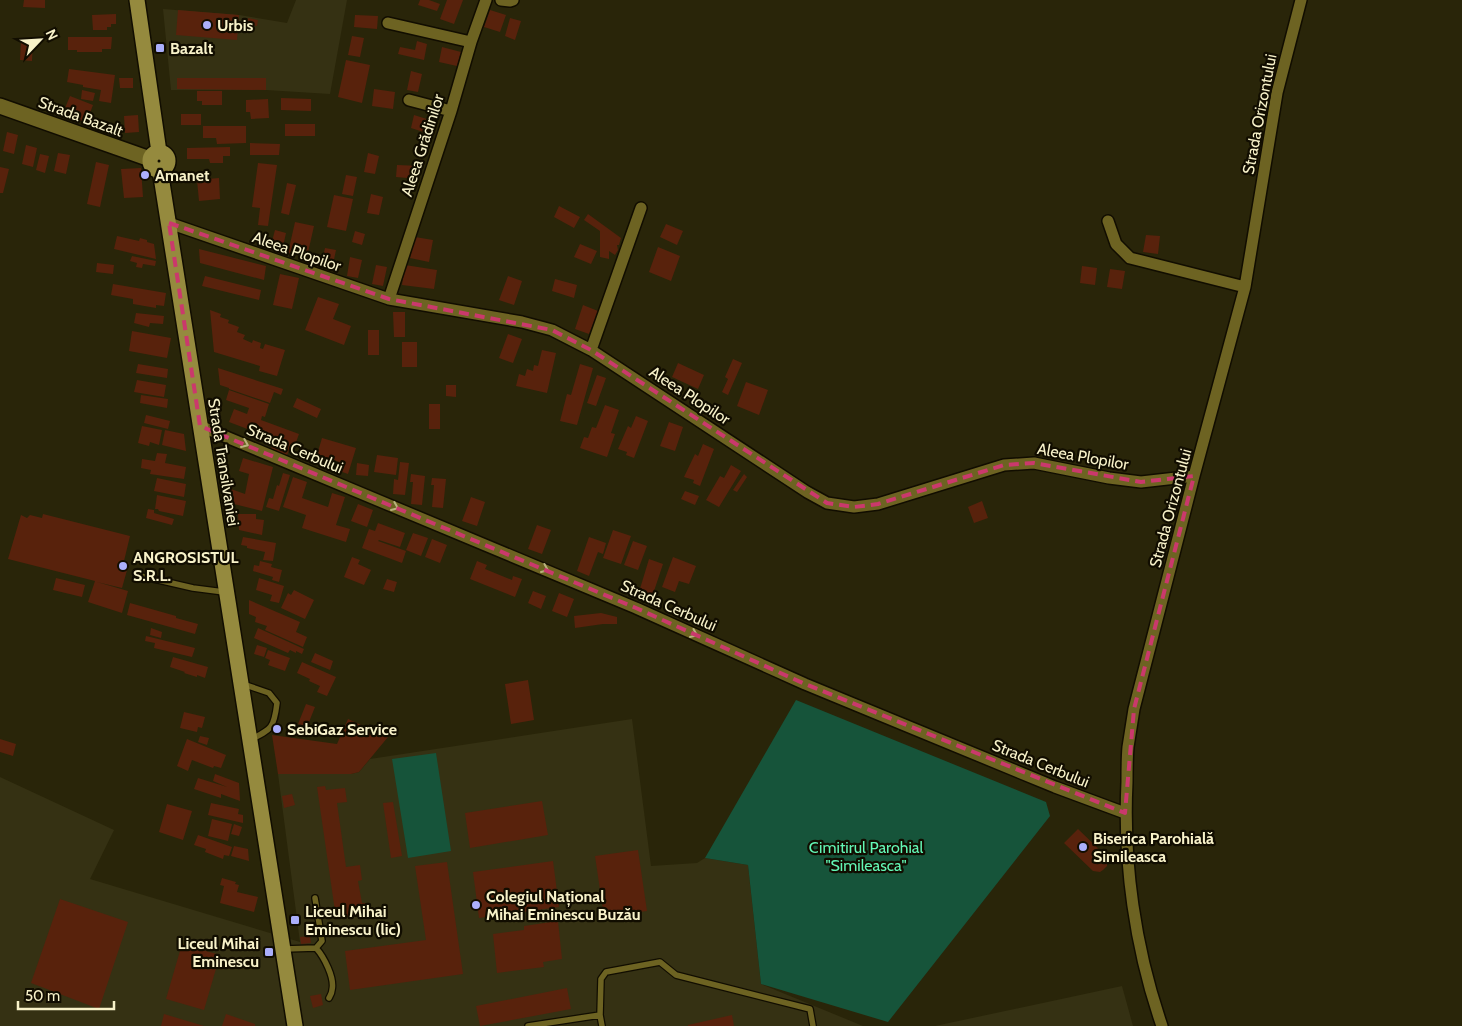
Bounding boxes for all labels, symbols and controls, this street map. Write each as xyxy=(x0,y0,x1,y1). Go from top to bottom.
north arrow xyxy=(15,15,65,65)
place label: Urbis xyxy=(217,16,253,35)
marker: Urbis xyxy=(201,19,213,31)
text: N xyxy=(42,26,62,43)
place label: Bazalt xyxy=(170,39,214,58)
marker: Bazalt xyxy=(154,42,166,54)
street label: Strada Orizontului xyxy=(1239,52,1280,176)
street label: Aleea Grădinilor xyxy=(397,91,448,199)
street label: Strada Bazalt xyxy=(36,92,126,141)
place label: Amanet xyxy=(155,166,210,185)
marker: Amanet xyxy=(139,169,151,181)
street label: Aleea Plopilor xyxy=(250,227,345,276)
street label: Aleea Plopilor xyxy=(646,362,734,429)
street label: Strada Transilvaniei xyxy=(204,397,243,527)
street label: Strada Cerbului xyxy=(244,420,346,477)
one-way arrow xyxy=(240,438,249,449)
street label: Aleea Plopilor xyxy=(1036,439,1131,474)
street label: Strada Orizontului xyxy=(1145,447,1195,570)
one-way arrow xyxy=(390,501,399,511)
place label: ANGROSISTUL S.R.L. xyxy=(133,548,239,585)
marker: ANGROSISTUL S.R.L. xyxy=(117,560,129,572)
one-way arrow xyxy=(540,563,549,574)
street label: Strada Cerbului xyxy=(618,576,720,635)
one-way arrow xyxy=(689,627,698,638)
place label: SebiGaz Service xyxy=(287,720,397,739)
marker: SebiGaz Service xyxy=(271,723,283,735)
street label: Strada Cerbului xyxy=(990,735,1092,792)
place label: Biserica Parohială Simileasca xyxy=(1093,829,1214,866)
park label: Cimitirul Parohial "Simileasca" xyxy=(809,838,923,875)
marker: Biserica Parohială Simileasca xyxy=(1077,841,1089,853)
place label: Colegiul Național Mihai Eminescu Buzău xyxy=(486,887,641,924)
marker: Colegiul Național Mihai Eminescu Buzău xyxy=(470,899,482,911)
place label: Liceul Mihai Eminescu (lic) xyxy=(305,902,401,939)
marker: Liceul Mihai Eminescu (lic) xyxy=(289,914,301,926)
place label: Liceul Mihai Eminescu xyxy=(177,934,259,971)
marker: Liceul Mihai Eminescu xyxy=(263,946,275,958)
scale bar xyxy=(18,978,114,1010)
text: 50 m xyxy=(25,987,60,1005)

